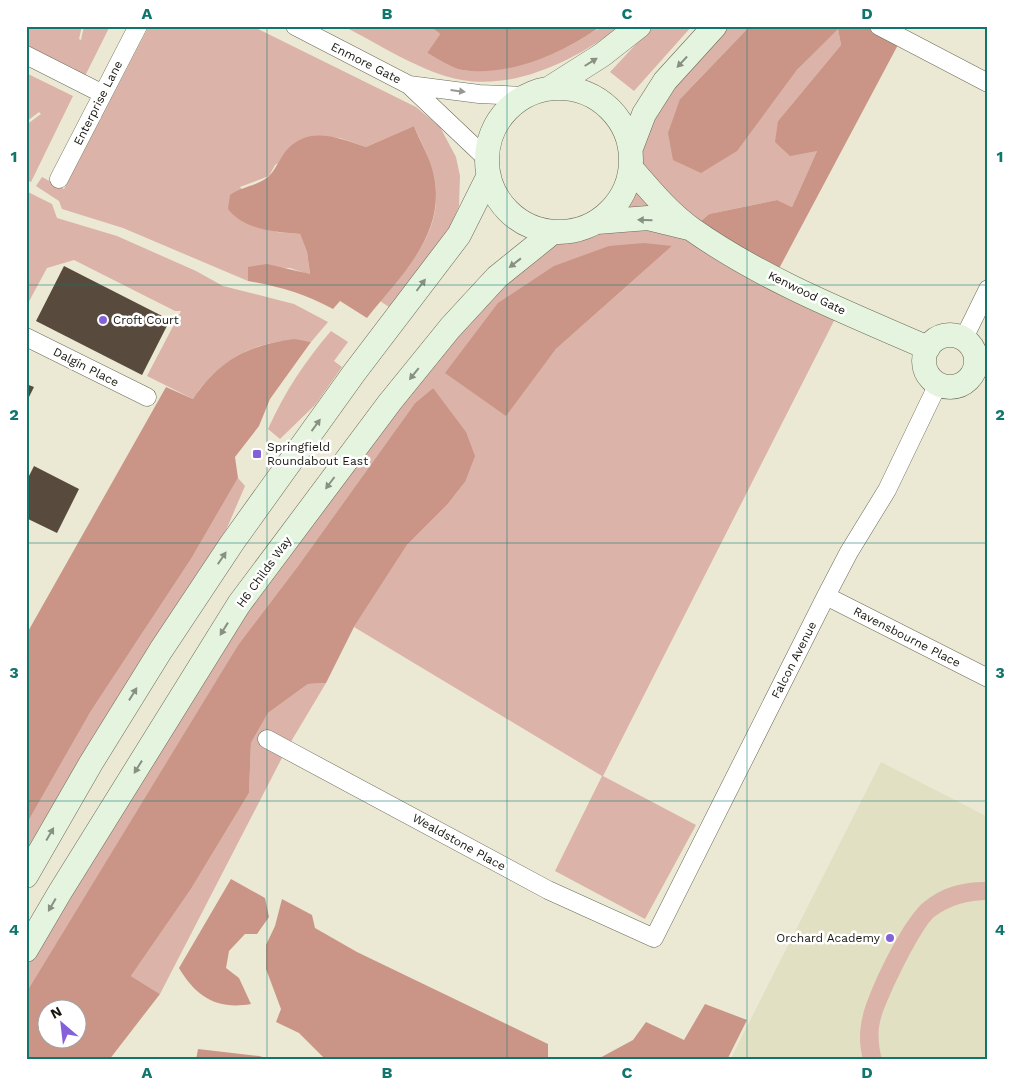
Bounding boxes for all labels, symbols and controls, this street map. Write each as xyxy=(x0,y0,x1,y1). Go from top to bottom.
text: A xyxy=(142,4,153,23)
text: B xyxy=(382,4,393,23)
text: C xyxy=(622,4,633,23)
text: D xyxy=(861,4,873,23)
street label: Enmore Gate xyxy=(329,39,403,87)
one-way arrow xyxy=(676,55,688,67)
one-way arrow xyxy=(584,57,598,66)
street label: Enterprise Lane xyxy=(71,58,125,148)
one-way arrow xyxy=(450,87,466,95)
text: 1 xyxy=(11,147,17,166)
text: 1 xyxy=(997,147,1003,166)
one-way arrow xyxy=(637,215,653,223)
one-way arrow xyxy=(508,257,521,268)
street label: Kenwood Gate xyxy=(766,268,848,318)
one-way arrow xyxy=(416,278,426,292)
place label: Croft Court xyxy=(113,313,179,327)
marker: Croft Court xyxy=(97,314,109,326)
street label: Dalgin Place xyxy=(51,345,121,390)
one-way arrow xyxy=(408,367,419,380)
text: 2 xyxy=(9,405,19,424)
text: 2 xyxy=(995,405,1005,424)
one-way arrow xyxy=(311,418,321,432)
place label: Springfield Roundabout East xyxy=(267,440,368,468)
marker: Springfield Roundabout East xyxy=(251,448,263,460)
one-way arrow xyxy=(324,476,335,489)
street label: H6 Childs Way xyxy=(234,533,295,610)
one-way arrow xyxy=(217,551,227,565)
street label: Ravensbourne Place xyxy=(851,604,963,670)
street label: Falcon Avenue xyxy=(769,619,819,701)
one-way arrow xyxy=(219,622,228,635)
text: 3 xyxy=(9,663,19,682)
text: 3 xyxy=(995,663,1005,682)
one-way arrow xyxy=(129,687,138,701)
one-way arrow xyxy=(133,760,142,773)
street label: Wealdstone Place xyxy=(410,811,508,873)
one-way arrow xyxy=(46,827,55,840)
one-way arrow xyxy=(48,898,57,912)
text: 4 xyxy=(9,920,19,939)
text: 4 xyxy=(995,920,1005,939)
place label: Orchard Academy xyxy=(776,931,881,945)
marker: Orchard Academy xyxy=(884,932,896,944)
north arrow xyxy=(38,998,88,1048)
text: N xyxy=(48,1003,64,1022)
text: A xyxy=(142,1063,153,1082)
text: B xyxy=(382,1063,393,1082)
text: C xyxy=(622,1063,633,1082)
text: D xyxy=(861,1063,873,1082)

